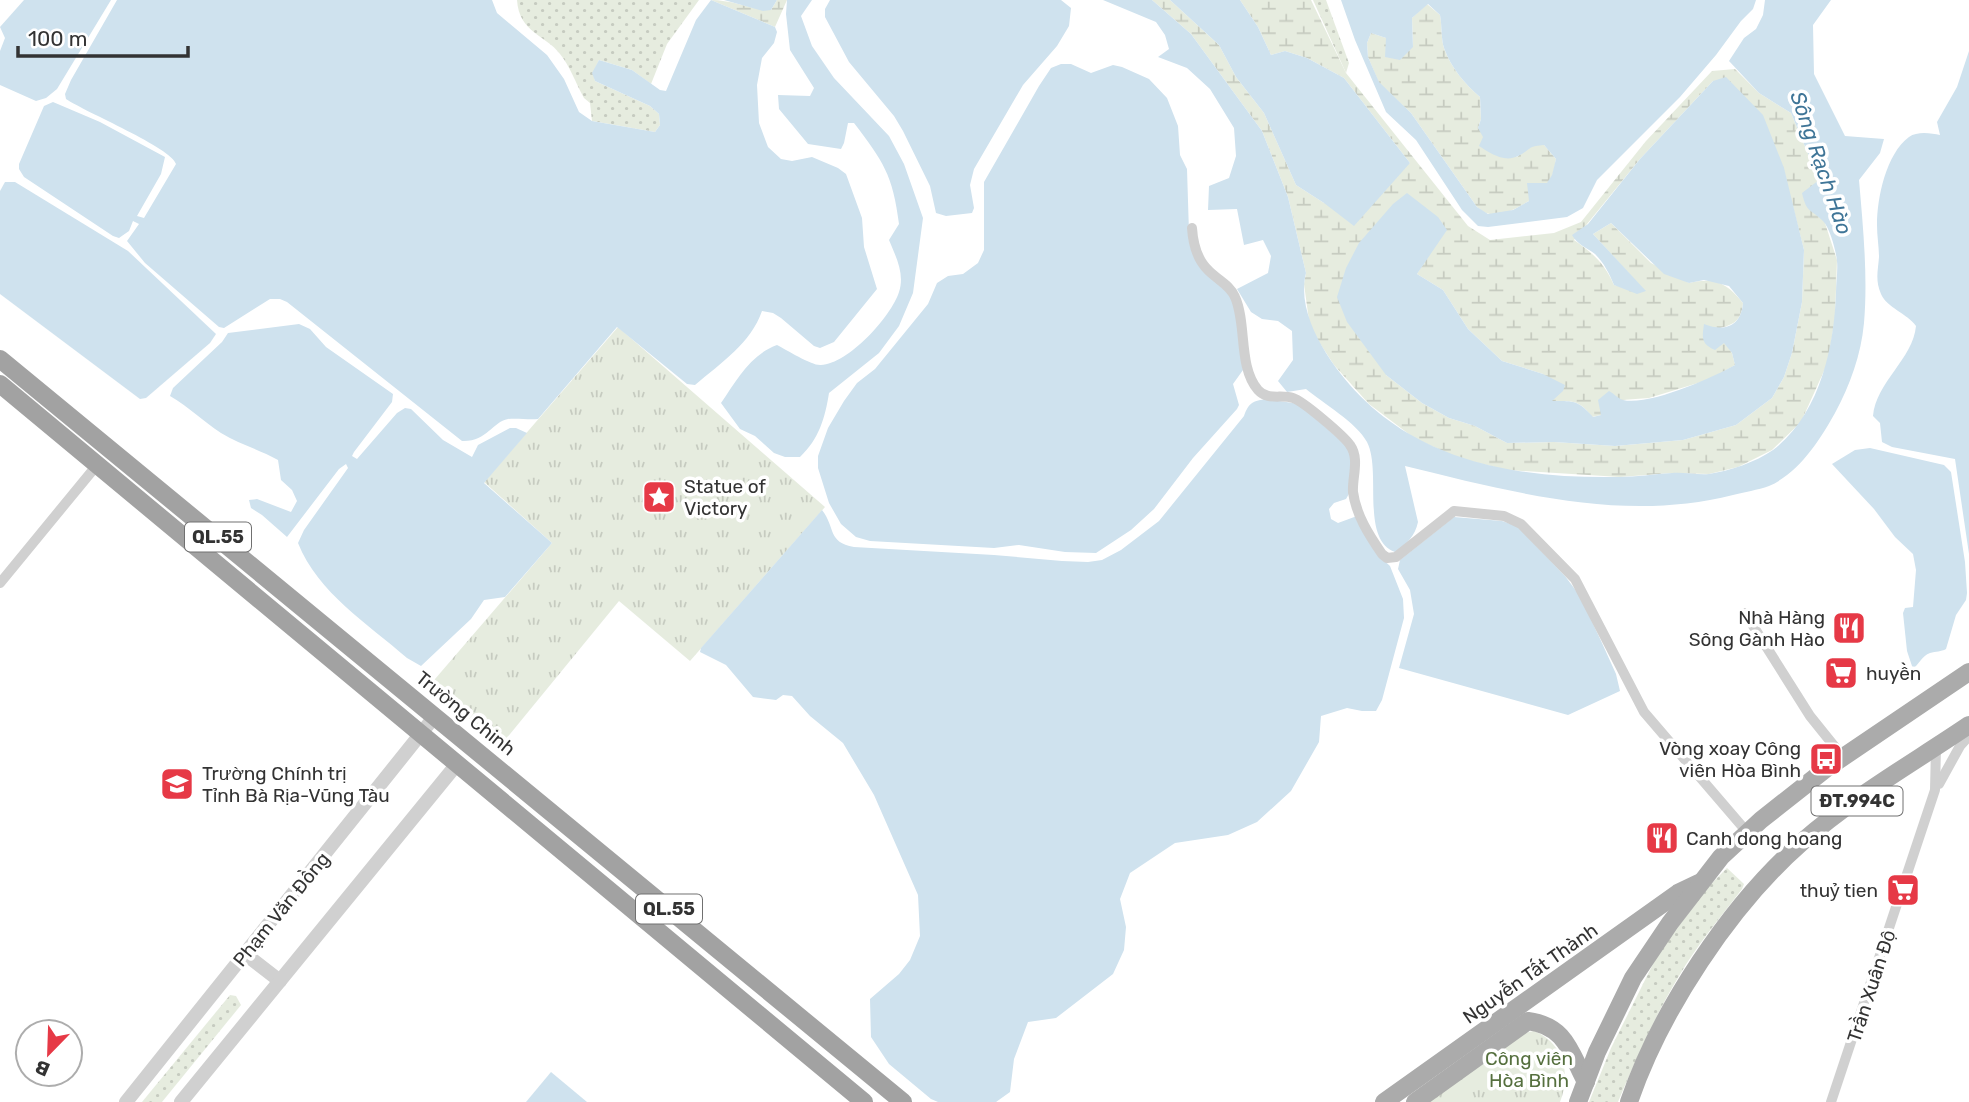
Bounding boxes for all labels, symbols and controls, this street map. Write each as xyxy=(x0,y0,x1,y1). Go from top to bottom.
scale bar xyxy=(18,14,187,58)
text: 100 m xyxy=(28,26,87,51)
water label: Sông Rạch Hào xyxy=(1785,88,1858,238)
place label: Statue of Victory xyxy=(684,475,767,520)
place icon: Statue of Victory xyxy=(640,478,678,516)
road number: QL.55 xyxy=(185,522,251,552)
place label: Nhà Hàng Sông Gành Hào xyxy=(1689,606,1825,651)
restaurant icon: Nhà Hàng Sông Gành Hào xyxy=(1830,609,1868,647)
supermarket icon: huyền xyxy=(1822,654,1860,692)
place label: huyền xyxy=(1866,662,1921,685)
street label: Trường Chinh xyxy=(411,666,520,760)
place label: Vòng xoay Công viên Hòa Bình xyxy=(1659,737,1801,782)
bus stop icon: Vòng xoay Công viên Hòa Bình xyxy=(1807,740,1845,778)
place label: Trường Chính trị Tỉnh Bà Rịa-Vũng Tàu xyxy=(202,762,390,807)
school or university icon: Trường Chính trị Tỉnh Bà Rịa-Vũng Tàu xyxy=(158,765,196,803)
road number: ĐT.994C xyxy=(1812,786,1902,816)
restaurant icon: Canh dong hoang xyxy=(1643,819,1681,857)
place label: Canh dong hoang xyxy=(1686,827,1842,850)
street label: Phạm Văn Đồng xyxy=(228,847,335,971)
supermarket icon: thuỷ tien xyxy=(1884,871,1922,909)
place label: thuỷ tien xyxy=(1800,879,1878,902)
road number: QL.55 xyxy=(636,894,702,924)
street label: Nguyễn Tất Thành xyxy=(1458,918,1602,1029)
street label: Trần Xuân Độ xyxy=(1842,927,1900,1045)
north arrow xyxy=(14,1018,84,1088)
park label: Công viên Hòa Bình xyxy=(1485,1047,1573,1092)
text: B xyxy=(32,1055,53,1081)

